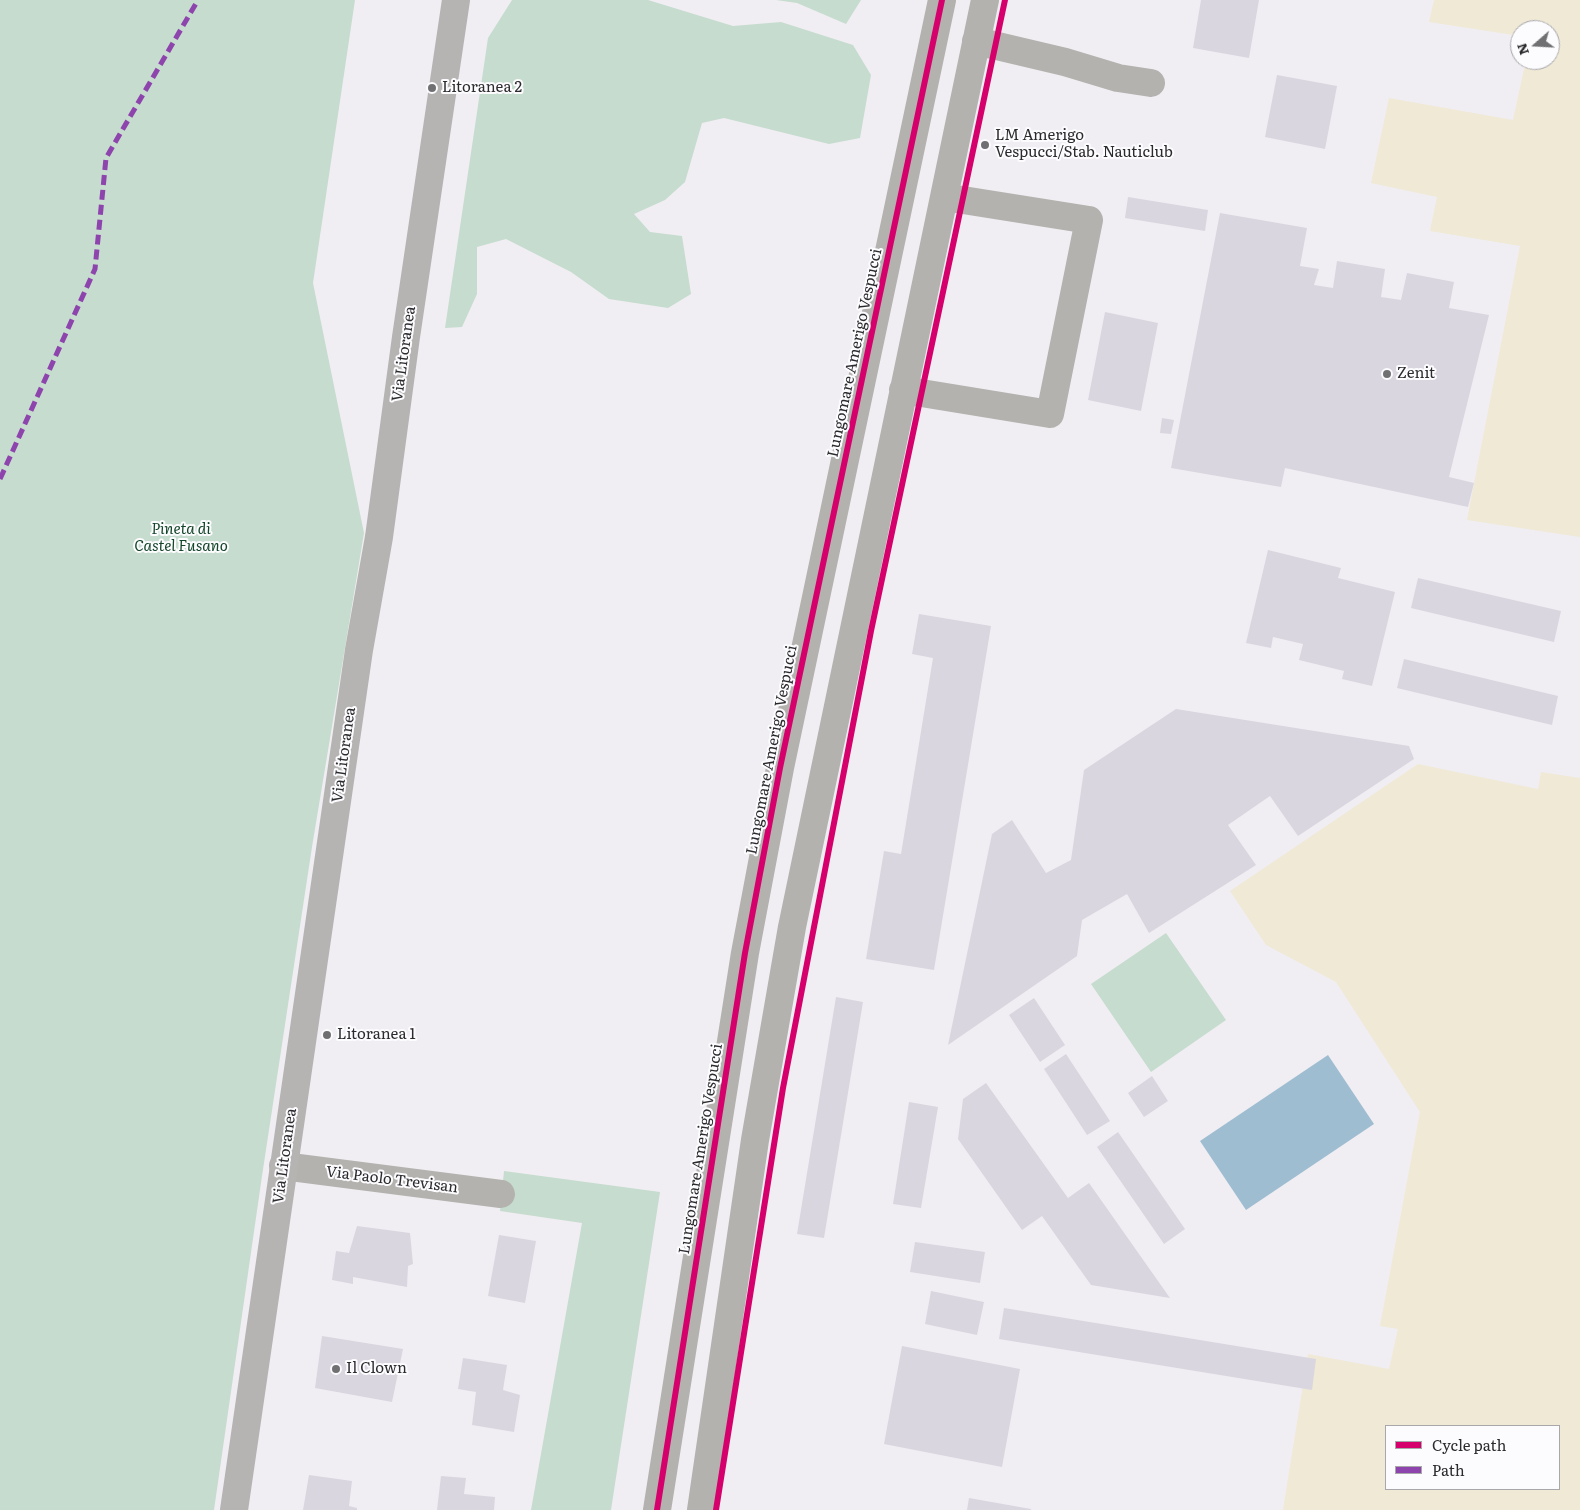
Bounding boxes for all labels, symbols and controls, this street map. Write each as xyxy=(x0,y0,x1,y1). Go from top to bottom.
north arrow xyxy=(1510,20,1560,70)
text: N xyxy=(1510,41,1533,58)
place label: Litoranea 2 xyxy=(442,79,522,97)
marker: Litoranea 2 xyxy=(426,82,438,94)
place label: LM Amerigo Vespucci/Stab. Nauticlub xyxy=(995,127,1173,162)
marker: LM Amerigo Vespucci/Stab. Nauticlub xyxy=(979,139,991,151)
street label: Lungomare Amerigo Vespucci xyxy=(824,247,886,459)
street label: Via Litoranea xyxy=(388,305,420,403)
place label: Zenit xyxy=(1397,365,1435,383)
marker: Zenit xyxy=(1381,368,1393,380)
park label: Pineta di Castel Fusano xyxy=(134,521,228,556)
street label: Lungomare Amerigo Vespucci xyxy=(743,644,801,856)
street label: Via Litoranea xyxy=(328,706,360,804)
place label: Litoranea 1 xyxy=(337,1026,416,1044)
marker: Litoranea 1 xyxy=(321,1029,333,1041)
street label: Lungomare Amerigo Vespucci xyxy=(675,1042,727,1256)
street label: Via Litoranea xyxy=(269,1107,301,1205)
street label: Via Paolo Trevisan xyxy=(325,1163,459,1197)
place label: Il Clown xyxy=(346,1360,407,1378)
marker: Il Clown xyxy=(330,1363,342,1375)
legend xyxy=(1385,1425,1560,1490)
text: Cycle path xyxy=(1432,1433,1506,1456)
text: Path xyxy=(1432,1458,1465,1481)

